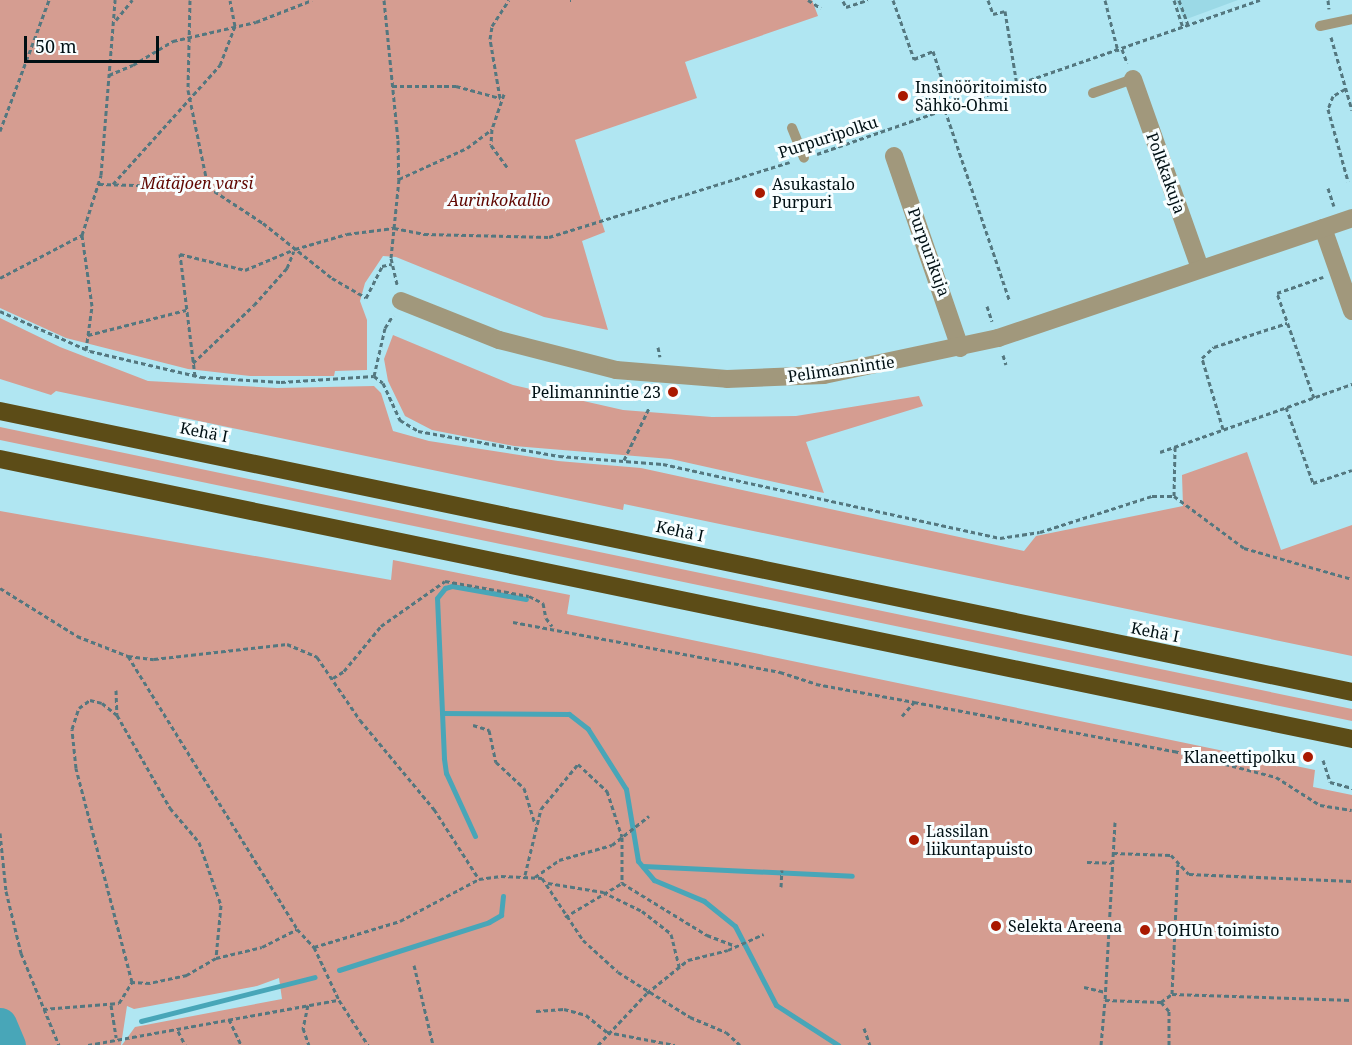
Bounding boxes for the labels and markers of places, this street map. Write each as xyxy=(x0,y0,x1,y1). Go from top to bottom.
place label: Insinööritoimisto Sähkö-Ohmi xyxy=(915,77,1047,115)
marker: Insinööritoimisto Sähkö-Ohmi xyxy=(896,89,910,103)
place label: Asukastalo Purpuri xyxy=(772,174,855,212)
marker: Asukastalo Purpuri xyxy=(753,186,767,200)
place label: Pelimannintie 23 xyxy=(531,382,661,402)
marker: Pelimannintie 23 xyxy=(666,385,680,399)
place label: Klaneettipolku xyxy=(1183,747,1296,767)
marker: Klaneettipolku xyxy=(1301,750,1315,764)
place label: Lassilan liikuntapuisto xyxy=(926,821,1033,859)
marker: Lassilan liikuntapuisto xyxy=(907,833,921,847)
place label: Selekta Areena xyxy=(1008,916,1122,936)
marker: Selekta Areena xyxy=(989,919,1003,933)
place label: POHUn toimisto xyxy=(1157,920,1279,940)
marker: POHUn toimisto xyxy=(1138,923,1152,937)

